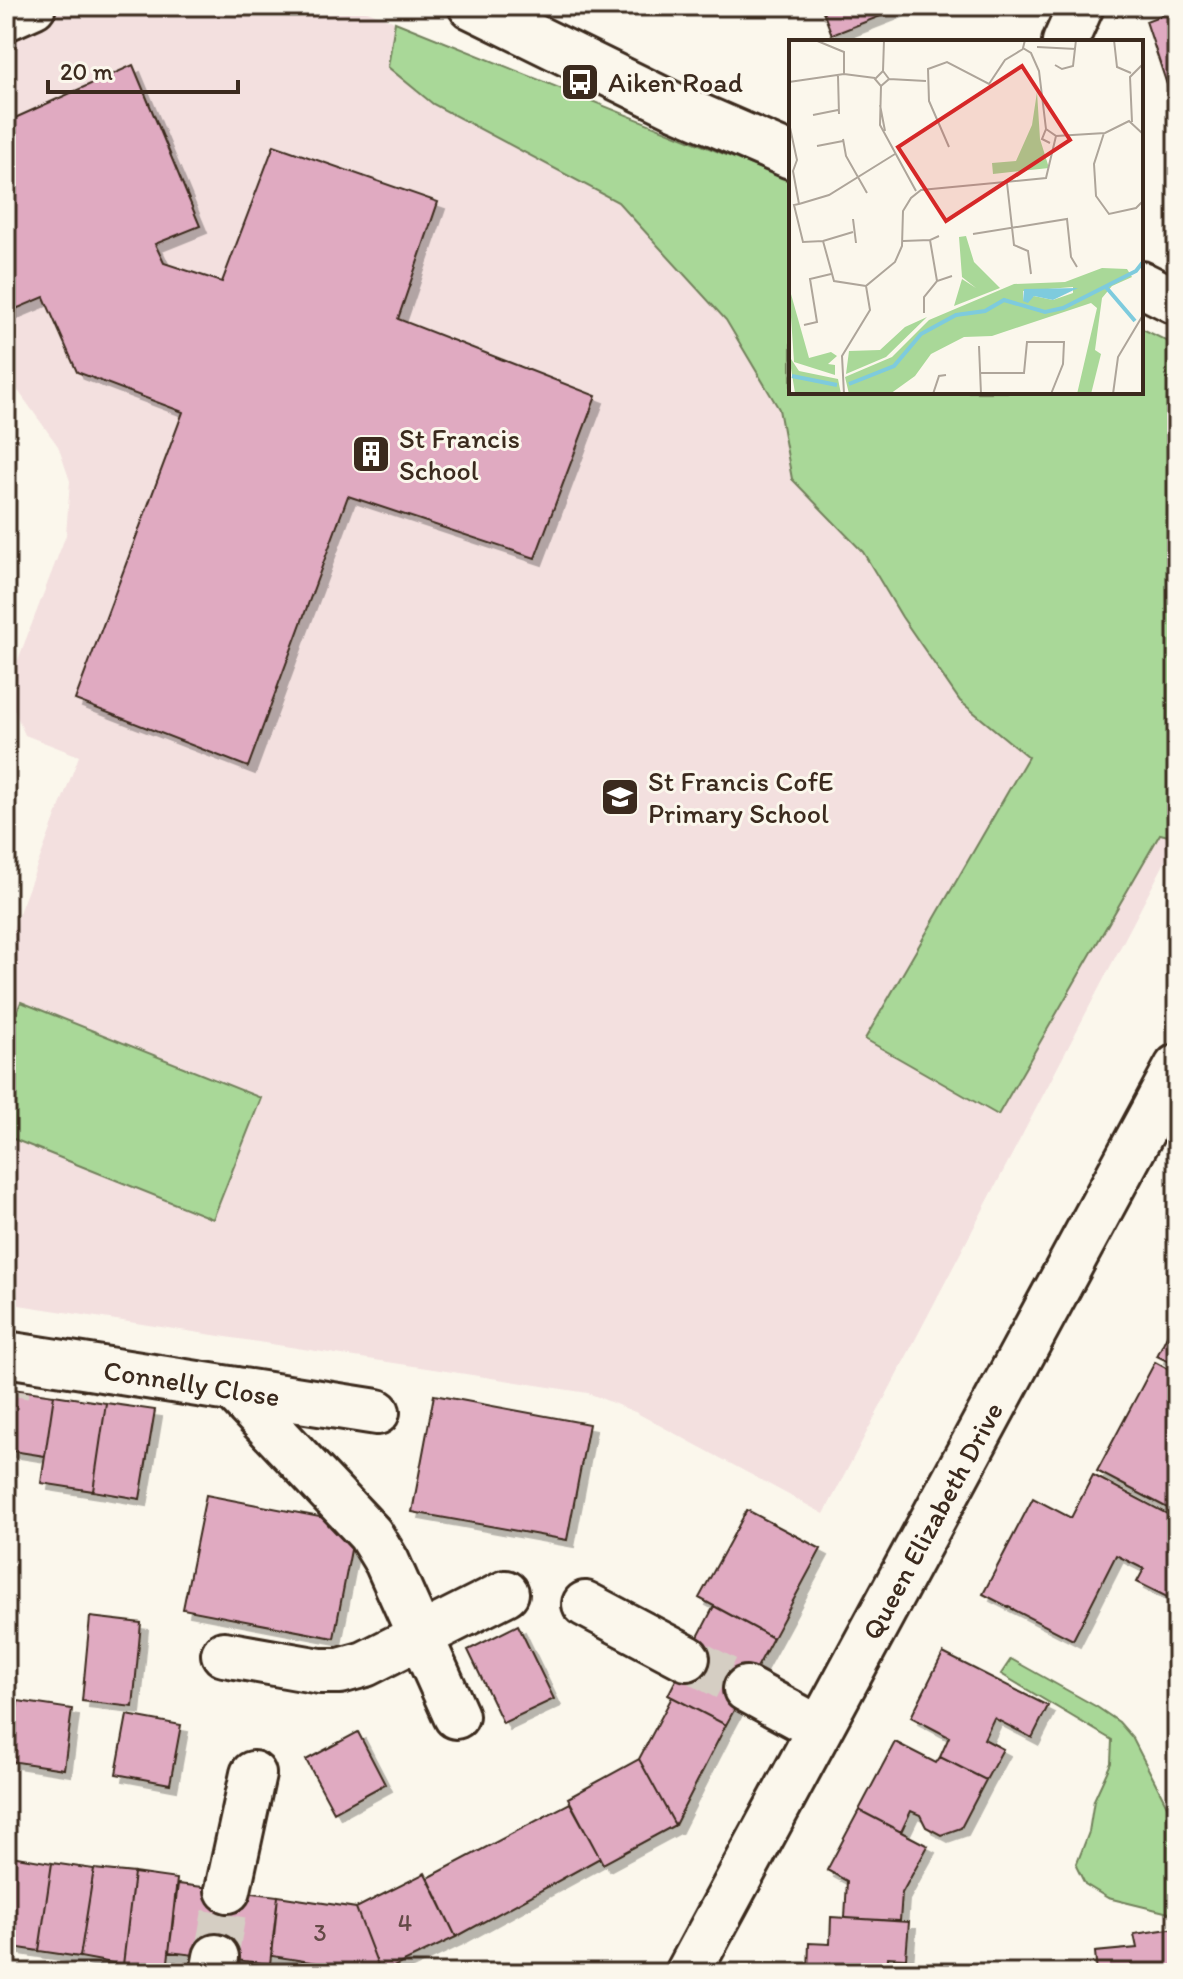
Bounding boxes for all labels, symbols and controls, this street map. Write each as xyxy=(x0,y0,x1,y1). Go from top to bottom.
inset map xyxy=(789,40,1143,394)
scale bar xyxy=(48,44,238,94)
text: 20 m xyxy=(60,57,113,86)
bus stop icon: Aiken Road xyxy=(559,61,601,103)
place label: Aiken Road xyxy=(608,65,743,99)
place label: St Francis School xyxy=(399,421,520,487)
building icon: St Francis School xyxy=(350,433,392,475)
place label: St Francis CofE Primary School xyxy=(648,764,833,830)
school or university icon: St Francis CofE Primary School xyxy=(599,776,641,818)
street label: Connelly Close xyxy=(101,1353,282,1414)
street label: Queen Elizabeth Drive xyxy=(854,1396,1010,1645)
house number: 4 xyxy=(398,1908,412,1937)
house number: 3 xyxy=(313,1918,327,1947)

